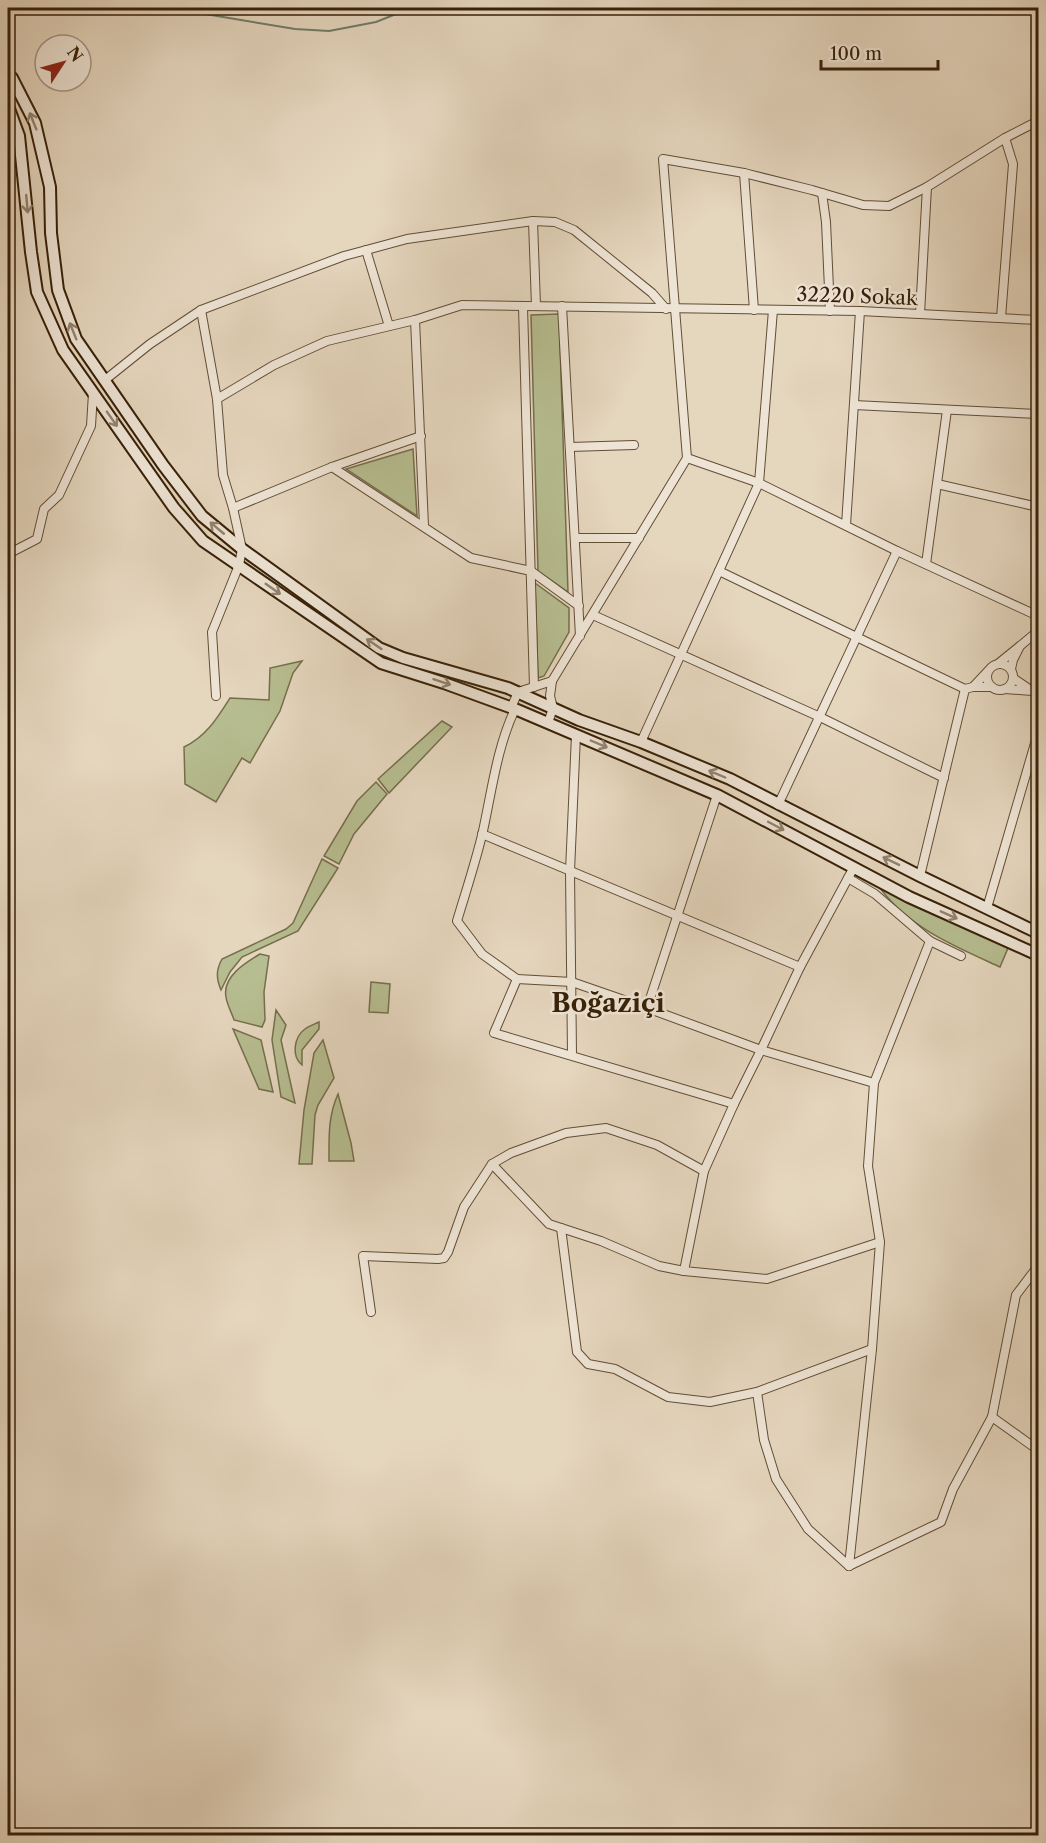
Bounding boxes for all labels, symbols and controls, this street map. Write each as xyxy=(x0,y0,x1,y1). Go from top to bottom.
north arrow xyxy=(33,33,93,93)
scale bar xyxy=(821,33,938,71)
text: N xyxy=(63,43,87,66)
text: 100 m xyxy=(830,43,882,65)
one-way arrow xyxy=(27,112,38,130)
one-way arrow xyxy=(21,193,32,213)
street label: 32220 Sokak xyxy=(796,282,919,310)
one-way arrow xyxy=(67,322,78,341)
one-way arrow xyxy=(106,410,118,426)
one-way arrow xyxy=(210,521,225,535)
one-way arrow xyxy=(264,583,280,595)
one-way arrow xyxy=(366,638,382,650)
one-way arrow xyxy=(432,677,451,688)
one-way arrow xyxy=(590,740,608,751)
one-way arrow xyxy=(708,768,727,779)
one-way arrow xyxy=(767,820,784,832)
one-way arrow xyxy=(883,855,901,867)
one-way arrow xyxy=(940,911,958,922)
district label: Boğaziçi xyxy=(551,987,665,1019)

